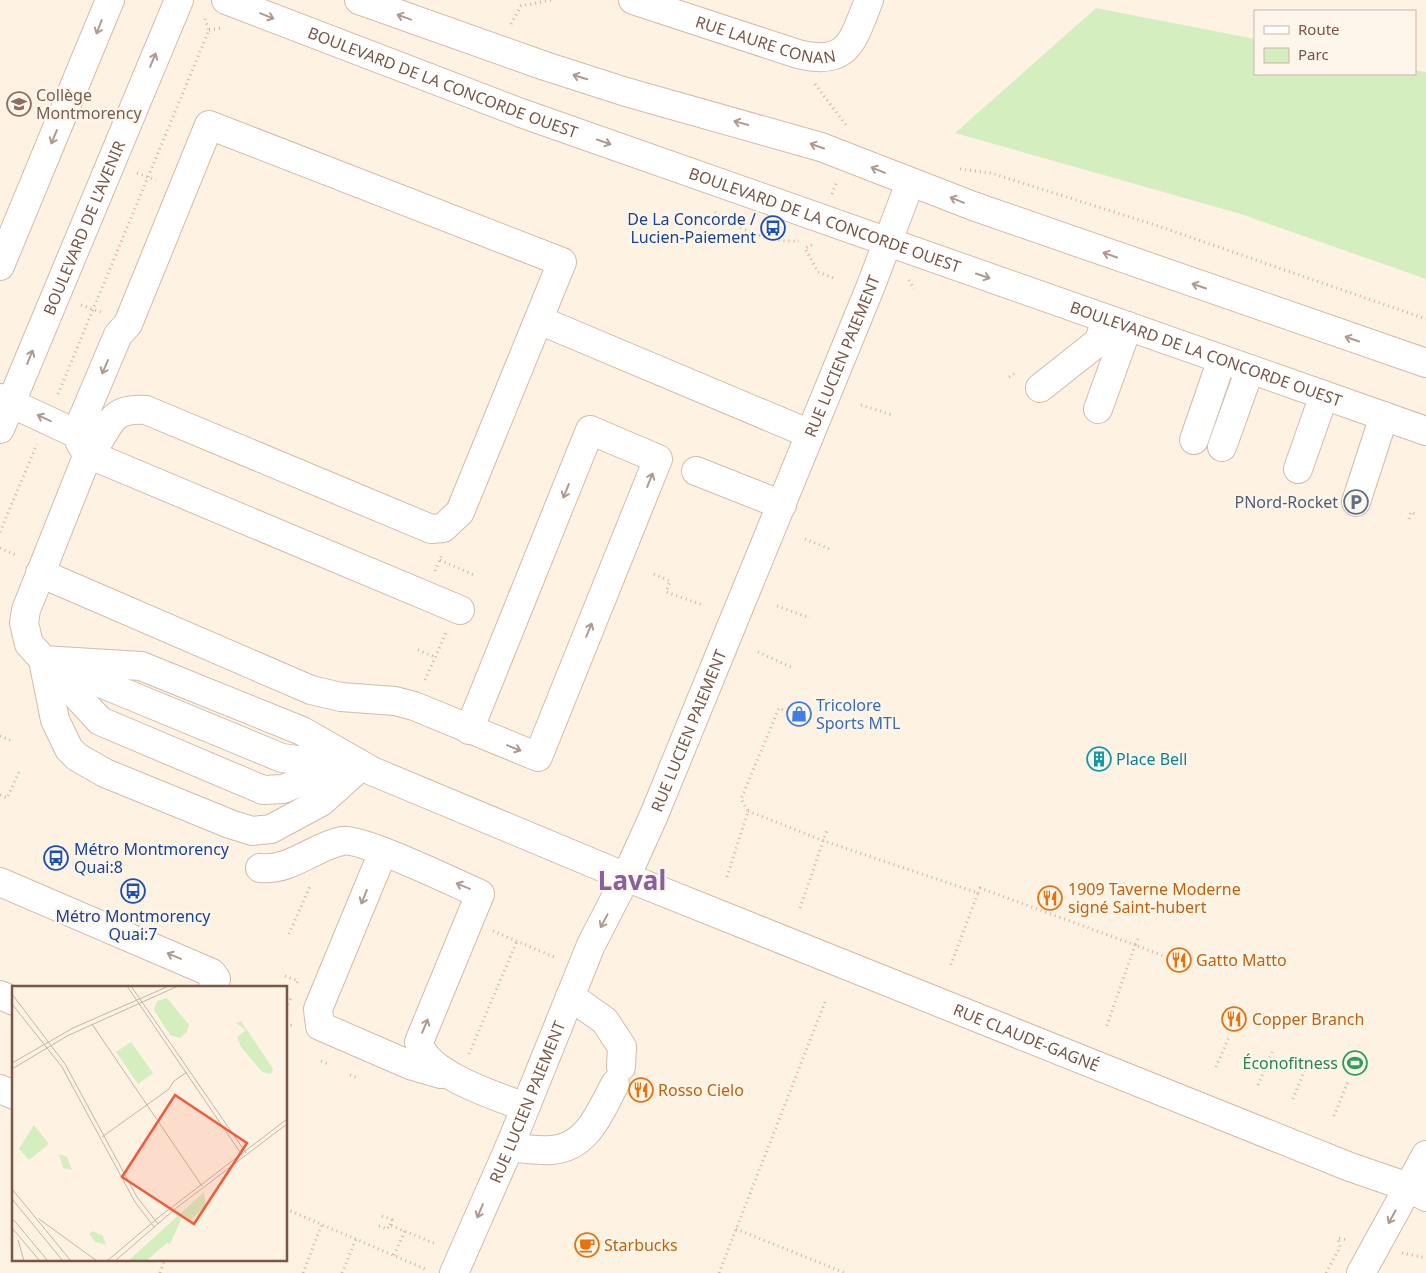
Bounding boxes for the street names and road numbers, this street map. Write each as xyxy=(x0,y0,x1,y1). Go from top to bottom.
street label: RUE LAURE CONAN xyxy=(693,10,838,68)
street label: BOULEVARD DE LA CONCORDE OUEST xyxy=(305,21,581,143)
street label: BOULEVARD DE L'AVENIR xyxy=(38,137,130,318)
street label: BOULEVARD DE LA CONCORDE OUEST xyxy=(686,162,964,278)
street label: RUE LUCIEN PAIEMENT xyxy=(799,272,885,440)
street label: BOULEVARD DE LA CONCORDE OUEST xyxy=(1067,296,1345,412)
street label: RUE LUCIEN PAIEMENT xyxy=(645,646,732,815)
street label: RUE CLAUDE-GAGNÉ xyxy=(950,998,1103,1076)
street label: RUE LUCIEN PAIEMENT xyxy=(484,1018,570,1187)

